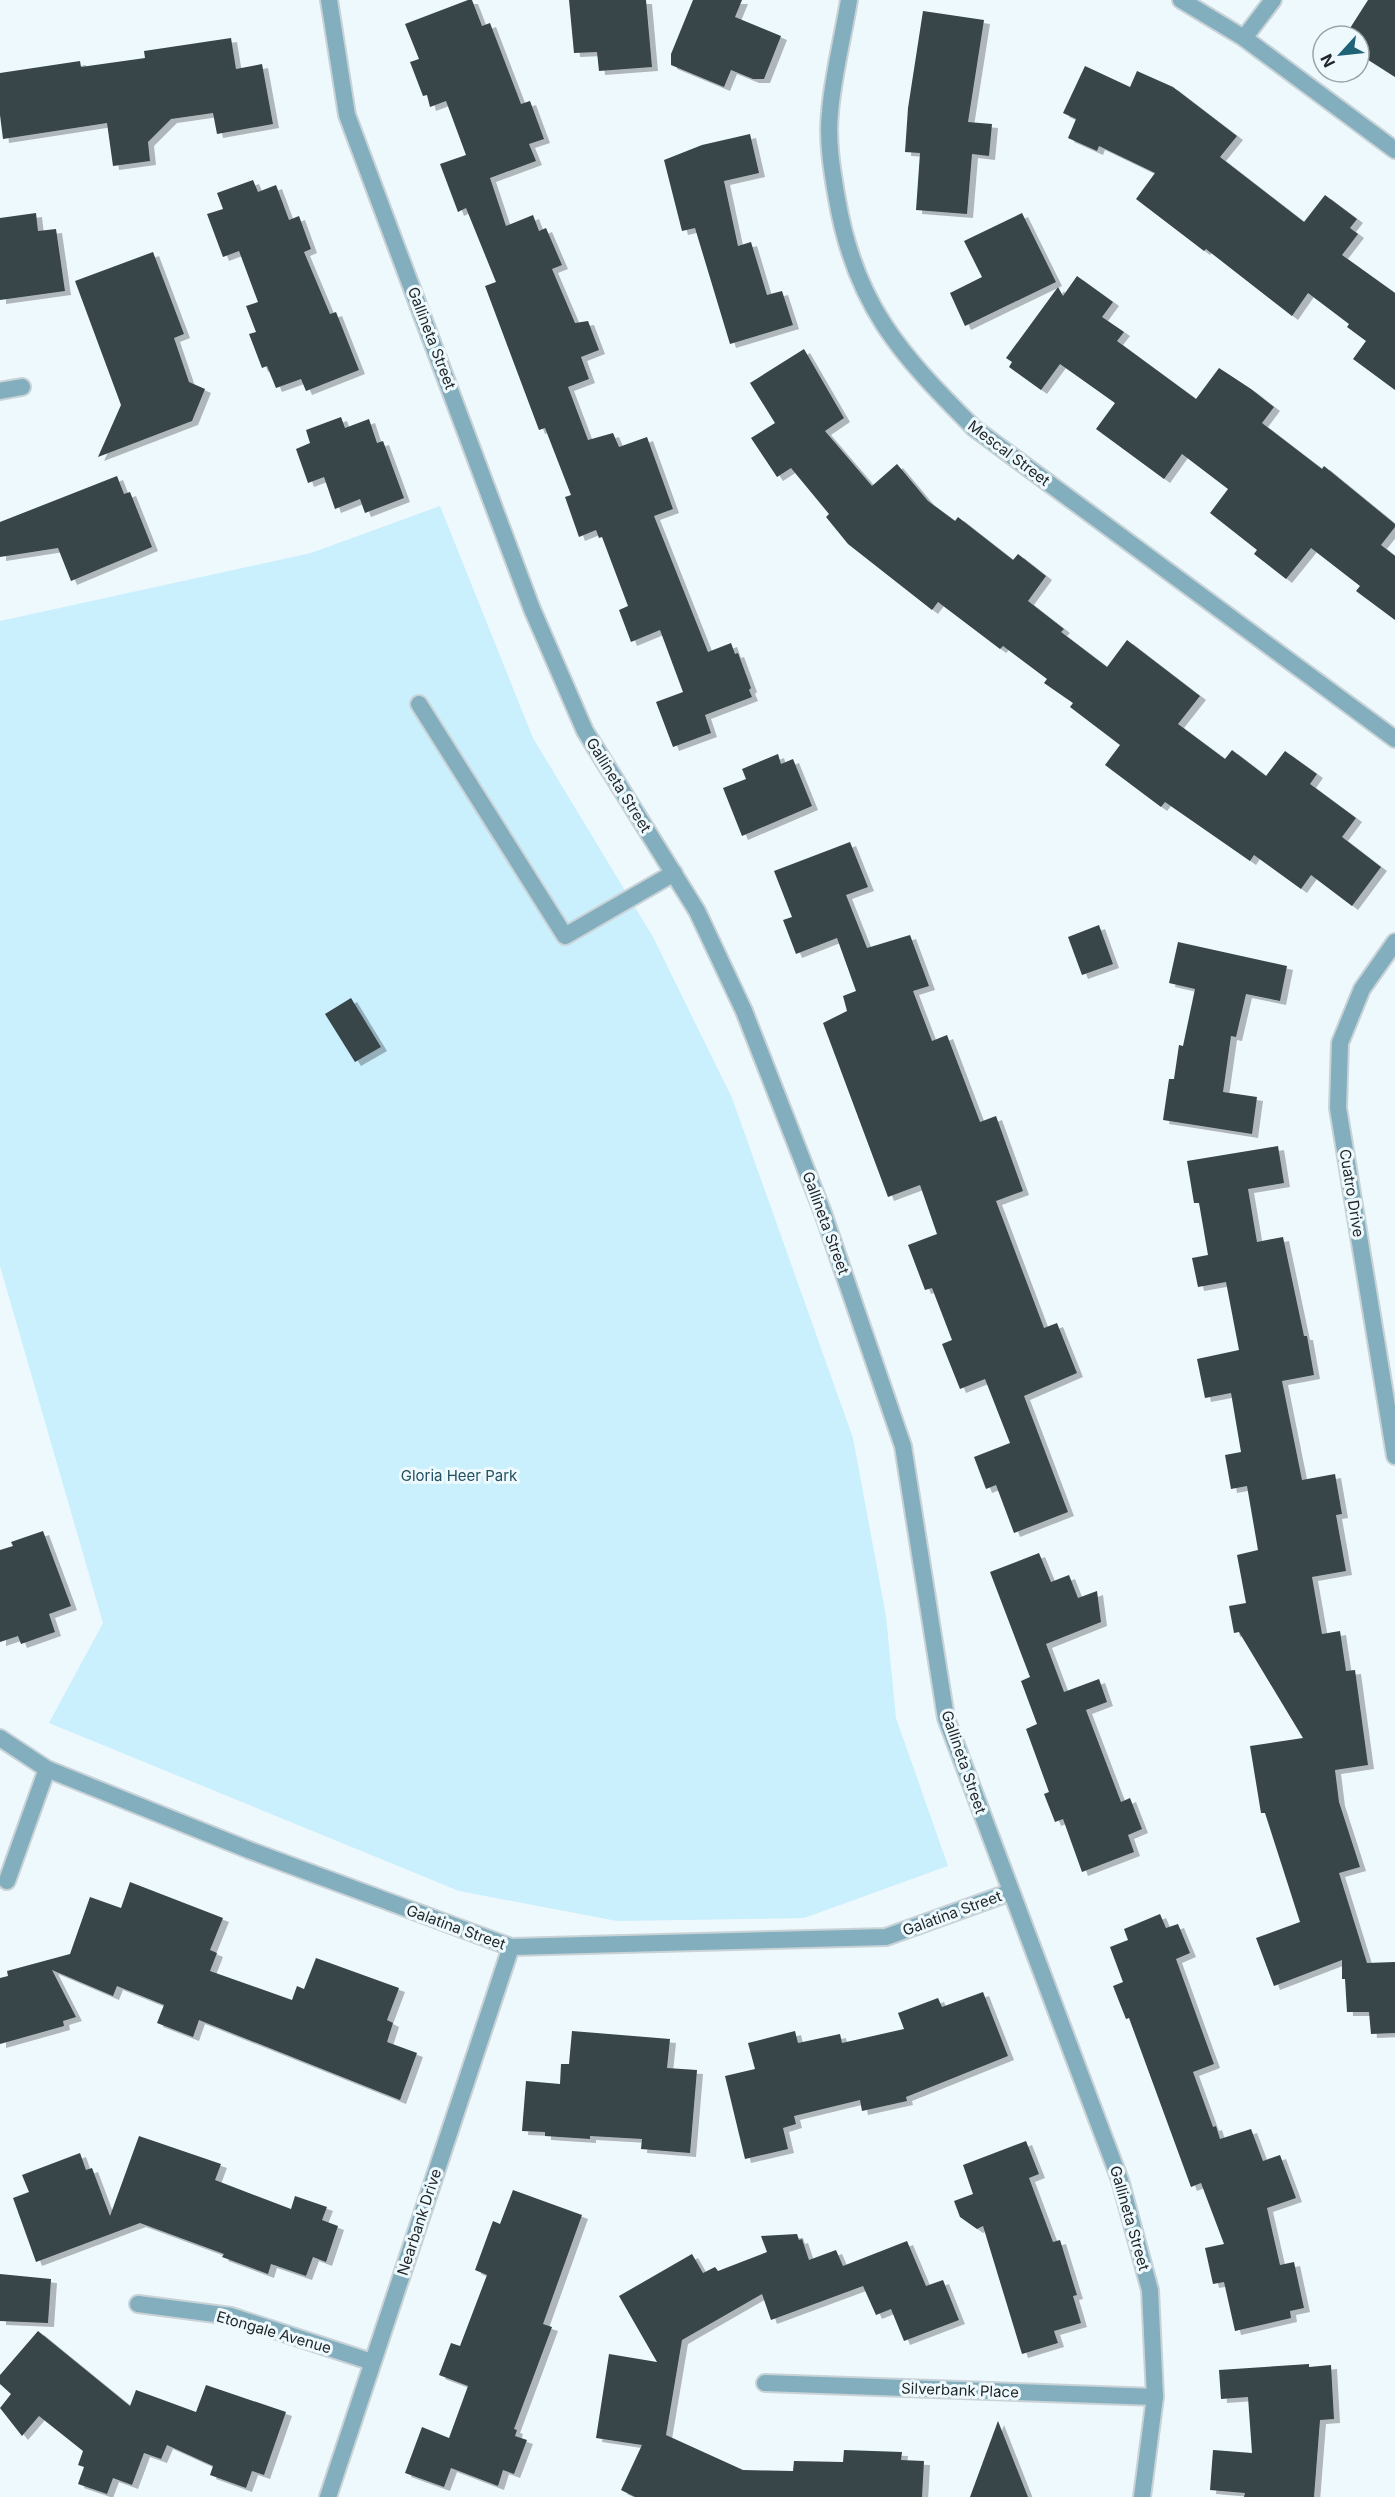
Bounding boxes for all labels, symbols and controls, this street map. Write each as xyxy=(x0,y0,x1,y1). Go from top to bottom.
north arrow xyxy=(1311,24,1371,84)
text: N xyxy=(1316,51,1339,71)
street label: Gallineta Street xyxy=(404,284,460,392)
street label: Mescal Street xyxy=(964,416,1054,490)
street label: Gallineta Street xyxy=(582,734,656,836)
street label: Cuatro Drive xyxy=(1336,1148,1368,1238)
street label: Gallineta Street xyxy=(799,1169,853,1277)
park label: Gloria Heer Park xyxy=(401,1466,518,1485)
street label: Gallineta Street xyxy=(937,1708,991,1816)
street label: Galatina Street xyxy=(900,1886,1004,1940)
street label: Galatina Street xyxy=(404,1900,508,1954)
street label: Gallineta Street xyxy=(1106,2163,1154,2273)
street label: Nearbank Drive xyxy=(393,2166,445,2278)
street label: Etongale Avenue xyxy=(214,2307,334,2357)
street label: Silverbank Place xyxy=(901,2378,1019,2402)

